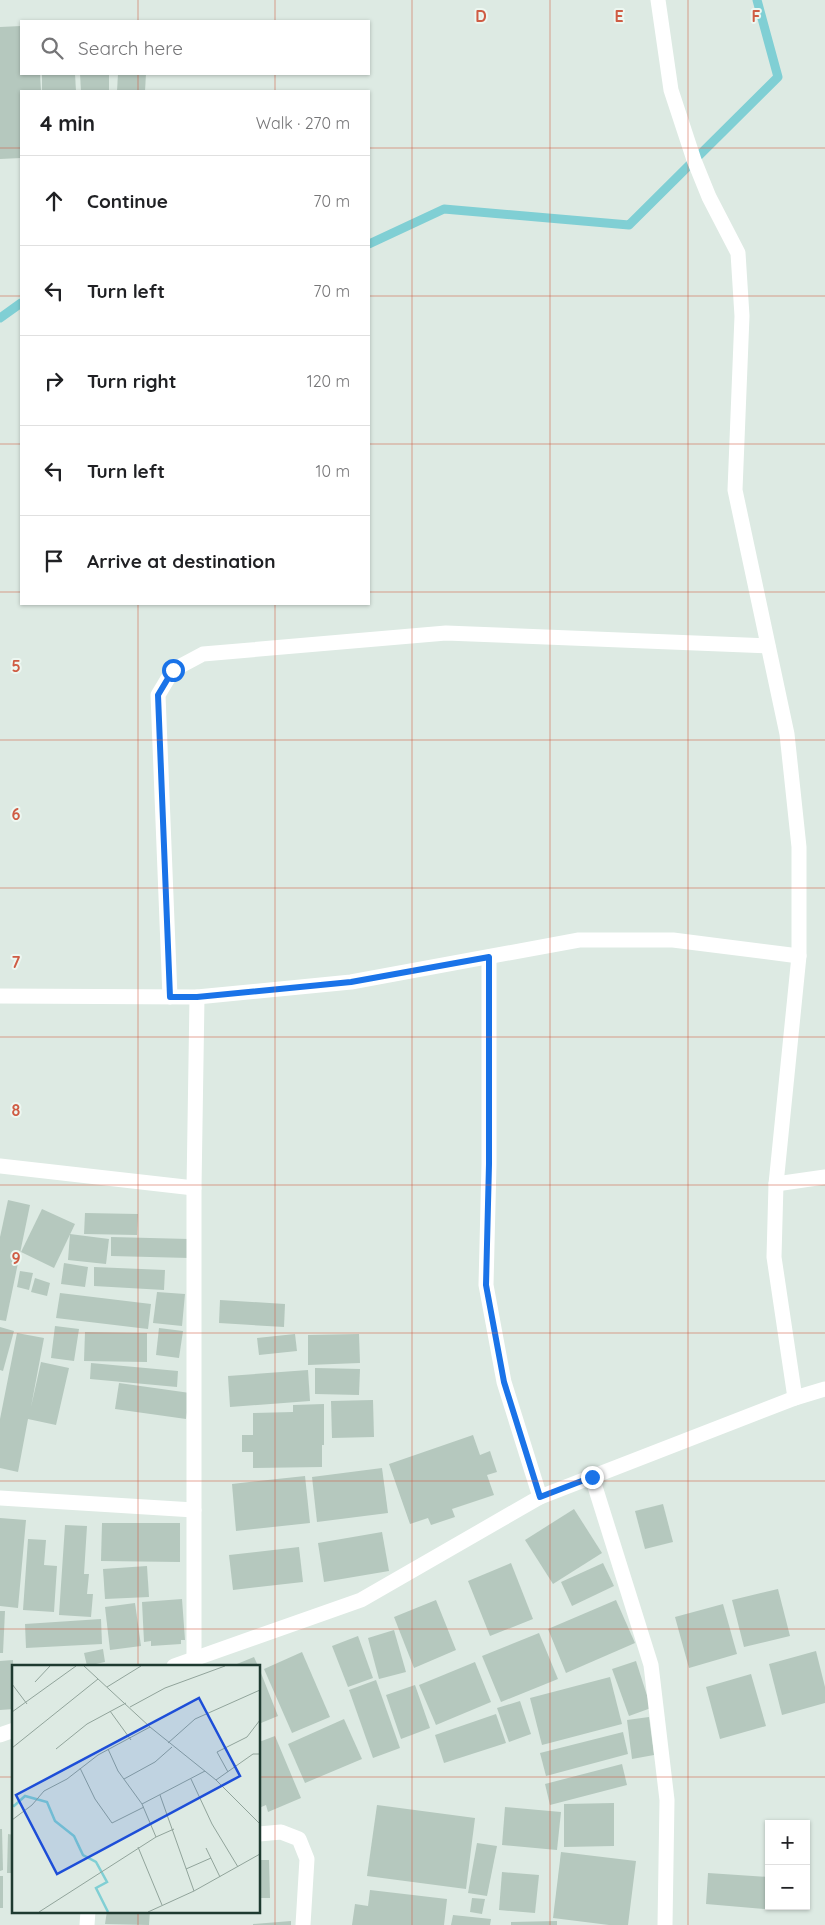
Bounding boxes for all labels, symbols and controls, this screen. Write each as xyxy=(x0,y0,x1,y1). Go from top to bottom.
text: D xyxy=(475,6,487,26)
text: E xyxy=(614,6,624,26)
text: F xyxy=(752,6,761,26)
search box xyxy=(20,20,370,75)
icon: search xyxy=(38,34,66,62)
text: Search here xyxy=(78,36,183,60)
text: 4 min xyxy=(40,110,95,136)
text: Walk · 270 m xyxy=(256,113,350,133)
icon: ahead xyxy=(40,187,68,215)
text: Continue xyxy=(87,189,168,213)
text: 70 m xyxy=(313,191,350,211)
icon: left xyxy=(40,277,68,305)
text: Turn left xyxy=(87,279,165,303)
text: 70 m xyxy=(313,281,350,301)
icon: right xyxy=(40,367,68,395)
text: Turn right xyxy=(87,369,176,393)
text: 120 m xyxy=(307,371,350,391)
icon: left xyxy=(40,457,68,485)
text: Turn left xyxy=(87,459,165,483)
text: 10 m xyxy=(316,461,350,481)
icon: arrive xyxy=(40,547,68,575)
text: Arrive at destination xyxy=(87,549,276,573)
text: 5 xyxy=(11,656,21,676)
route start xyxy=(162,659,185,682)
text: 6 xyxy=(12,804,21,824)
text: 7 xyxy=(12,952,21,972)
text: 8 xyxy=(12,1100,21,1120)
text: 9 xyxy=(11,1248,21,1268)
route end xyxy=(581,1466,604,1489)
inset map xyxy=(12,1665,260,1912)
map controls xyxy=(765,1820,810,1910)
button: + xyxy=(765,1820,810,1865)
button: − xyxy=(765,1865,810,1910)

